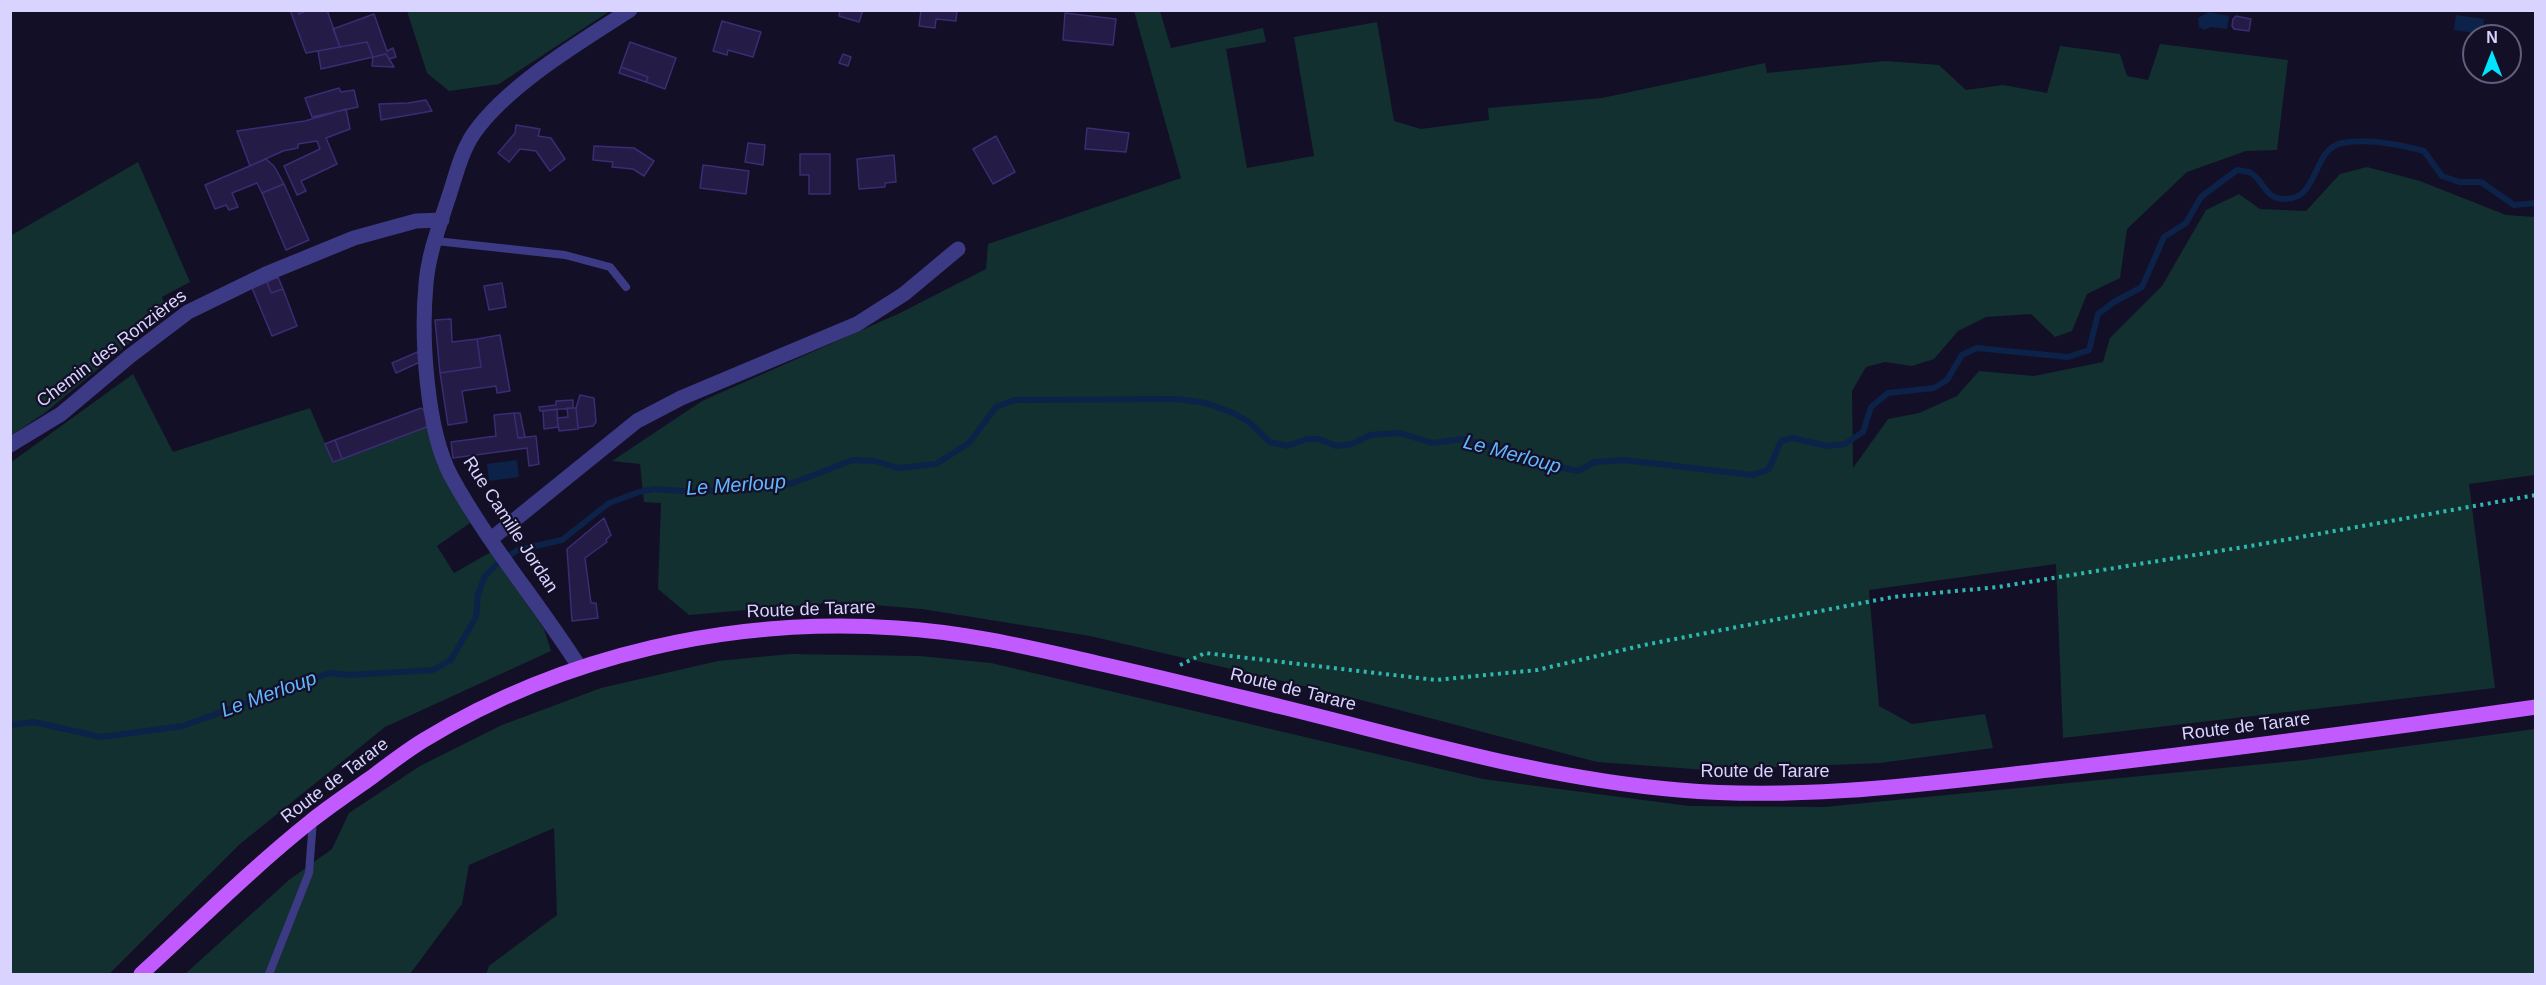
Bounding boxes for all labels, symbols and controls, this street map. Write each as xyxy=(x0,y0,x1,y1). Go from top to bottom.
north arrow xyxy=(2462,24,2522,84)
text: N xyxy=(2486,29,2498,46)
street label: Chemin des Ronzières xyxy=(33,286,191,412)
water label: Le Merloup xyxy=(1461,430,1563,480)
street label: Rue Camille Jordan xyxy=(458,453,562,597)
water label: Le Merloup xyxy=(685,471,787,501)
street label: Route de Tarare xyxy=(746,597,876,623)
street label: Route de Tarare xyxy=(1228,664,1358,716)
water label: Le Merloup xyxy=(218,667,320,723)
street label: Route de Tarare xyxy=(2181,708,2311,746)
street label: Route de Tarare xyxy=(277,734,393,828)
street label: Route de Tarare xyxy=(1700,761,1830,783)

